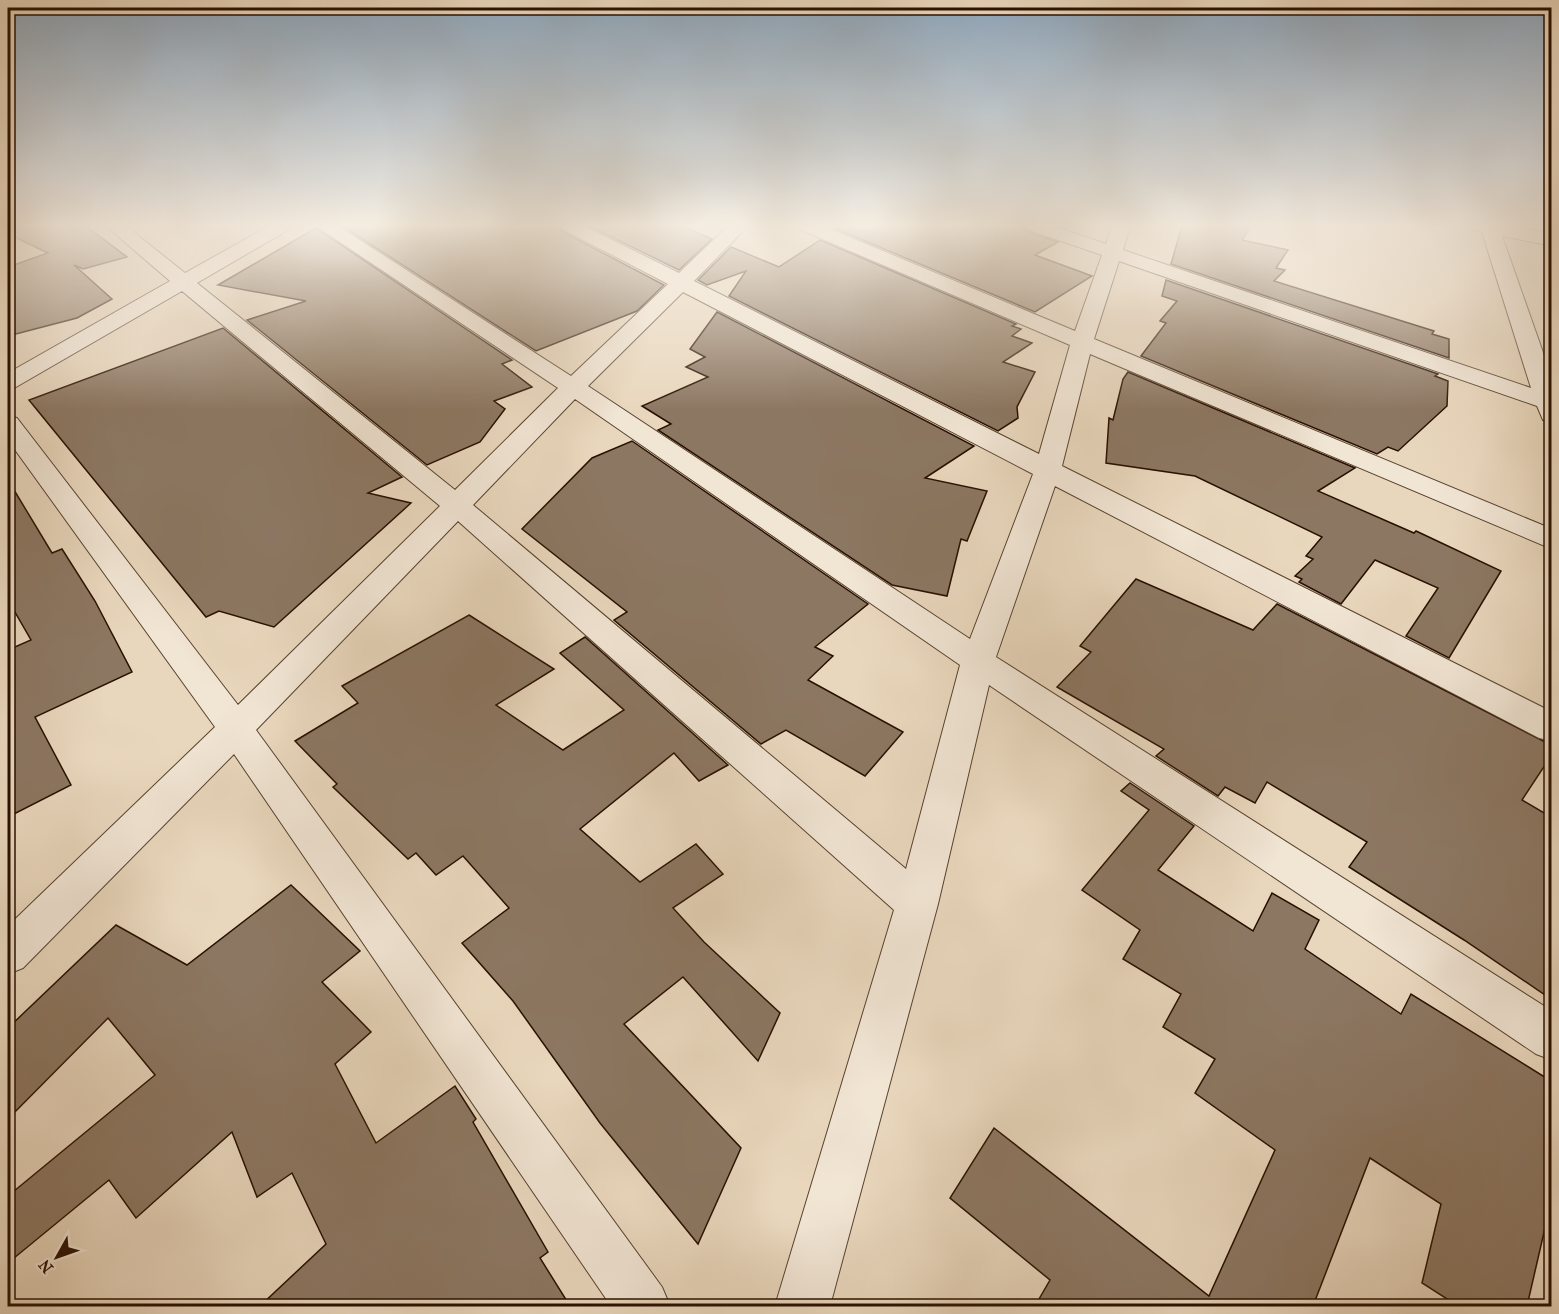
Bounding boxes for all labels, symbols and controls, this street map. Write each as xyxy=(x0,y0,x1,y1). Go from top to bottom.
north arrow xyxy=(27,1227,87,1287)
text: N xyxy=(34,1255,57,1277)

